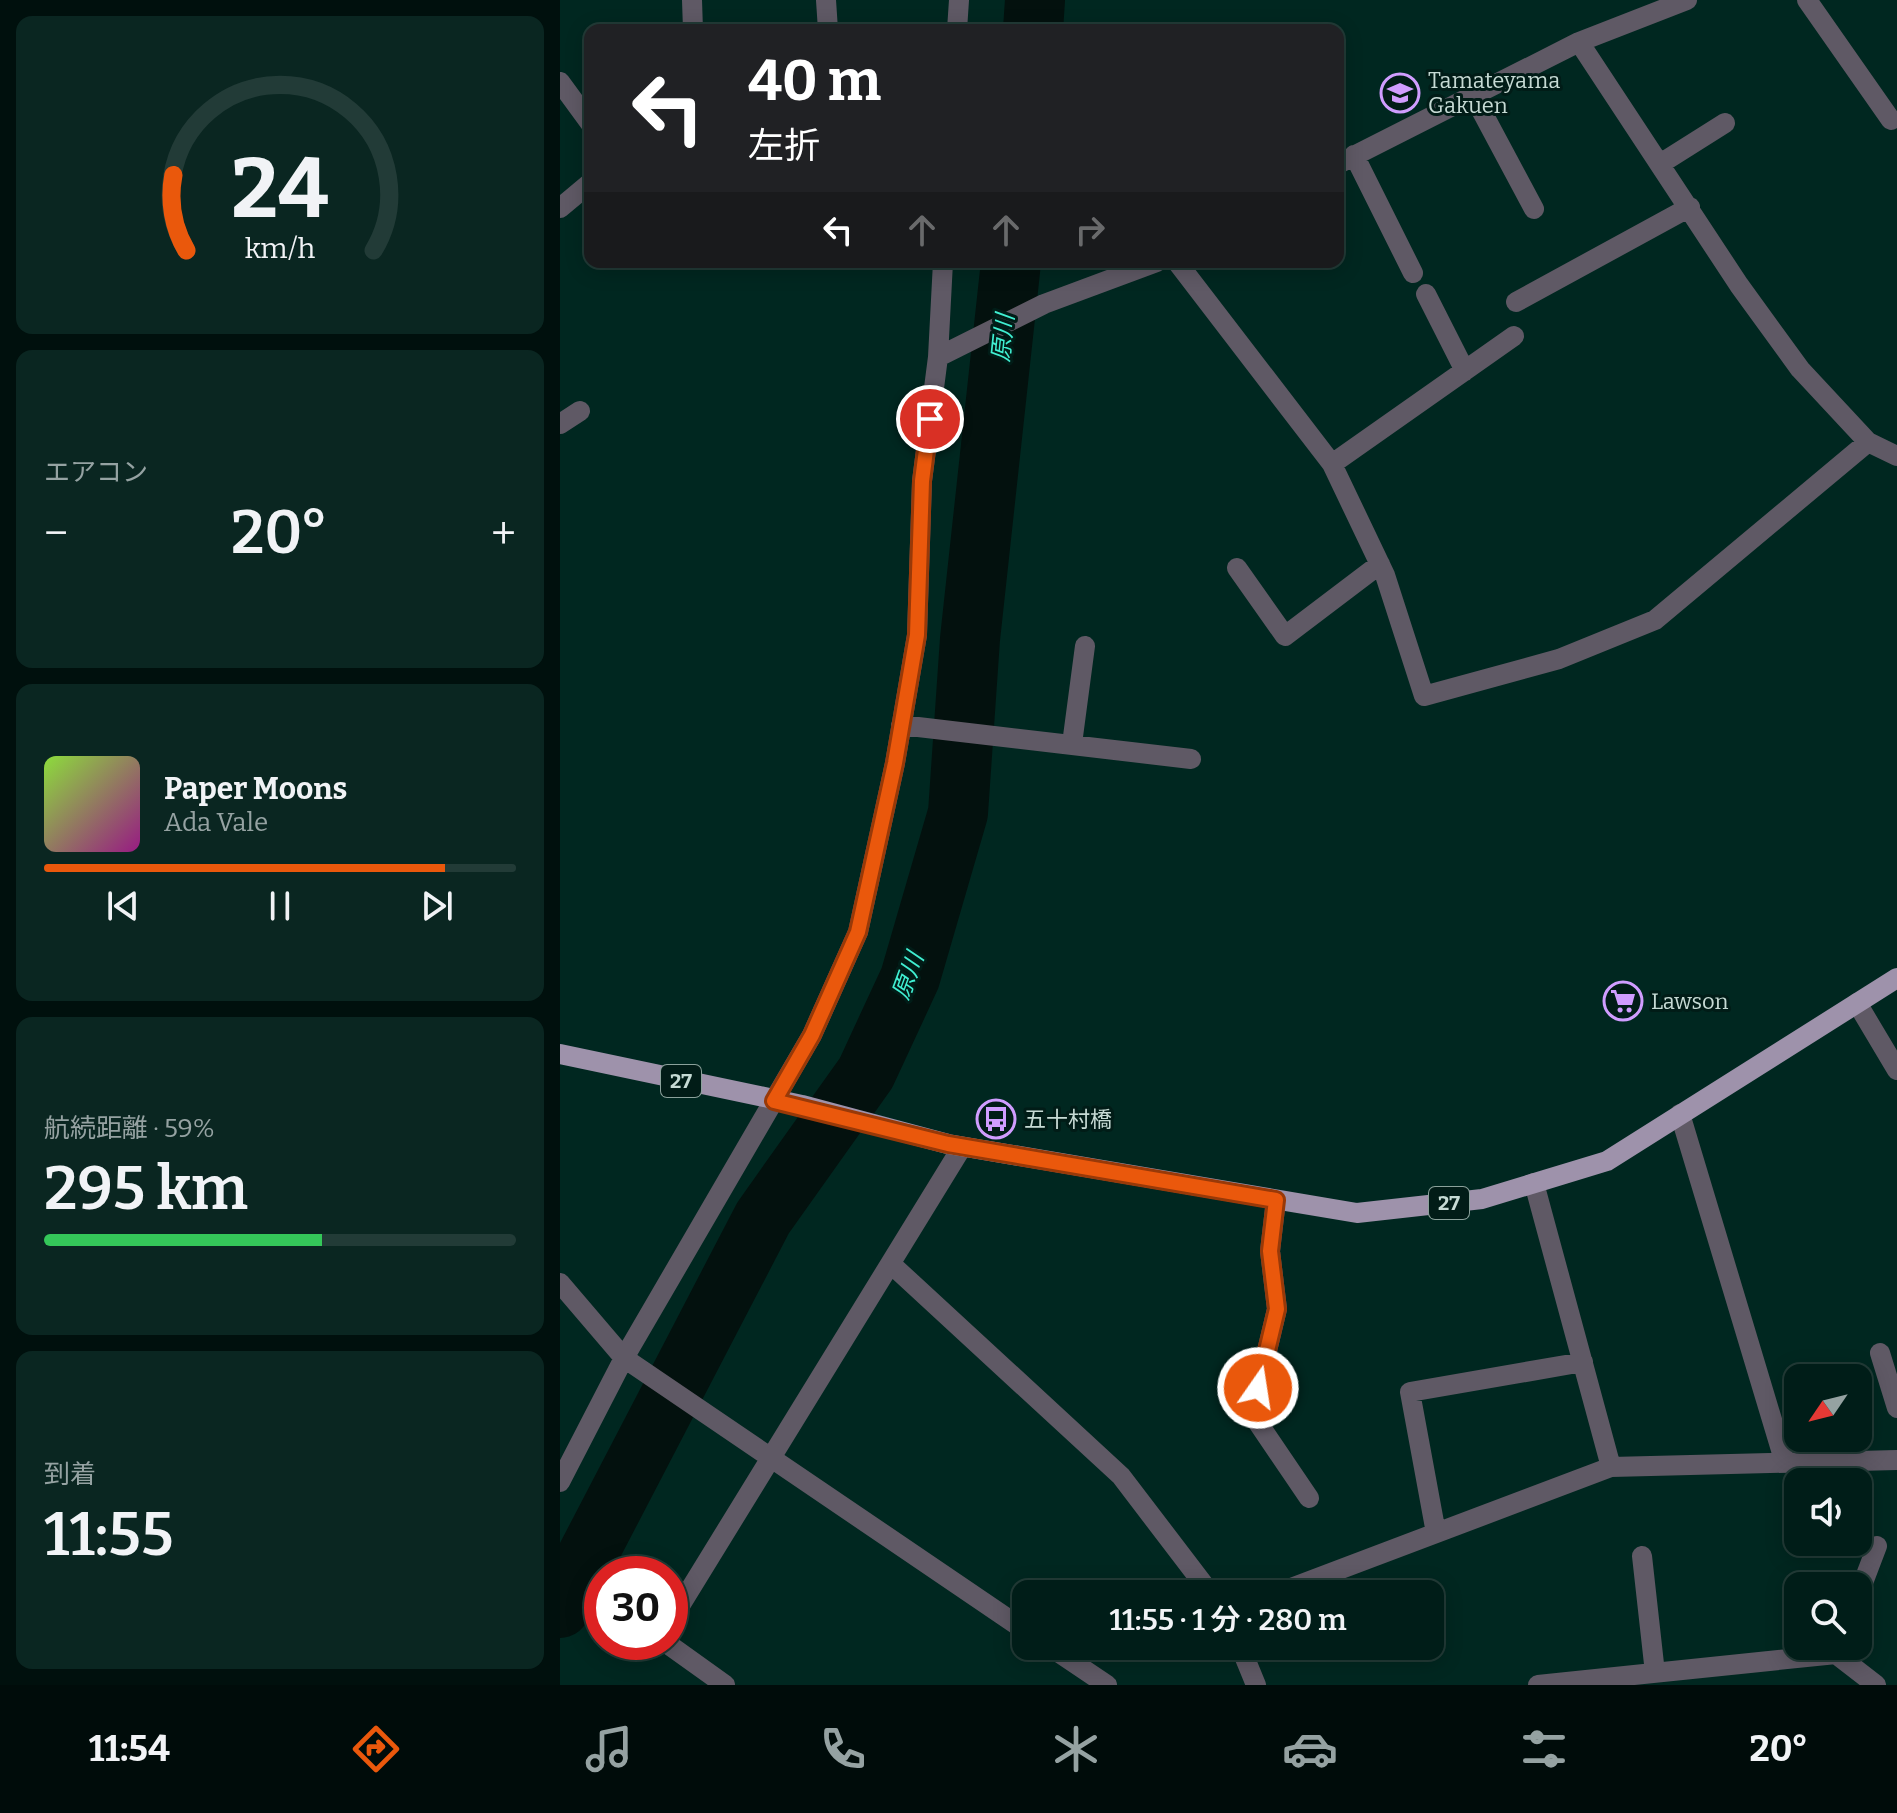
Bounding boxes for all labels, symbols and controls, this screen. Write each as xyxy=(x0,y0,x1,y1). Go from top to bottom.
text: 40 m xyxy=(748,48,881,115)
icon: left xyxy=(616,56,720,160)
place label: Tamateyama Gakuen xyxy=(1428,67,1560,119)
school or university icon: Tamateyama Gakuen xyxy=(1379,72,1421,114)
text: 左折 xyxy=(748,124,820,168)
text: 24 xyxy=(231,138,329,238)
icon: left xyxy=(816,208,860,252)
icon: ahead xyxy=(900,208,944,252)
icon: ahead xyxy=(984,208,1028,252)
icon: right xyxy=(1068,208,1112,252)
text: km/h xyxy=(245,231,316,266)
water label: 原川 xyxy=(987,310,1020,363)
pin xyxy=(896,385,964,453)
icon: arrive xyxy=(908,397,952,441)
text: エアコン xyxy=(44,457,148,488)
text: 20° xyxy=(231,497,328,569)
text: − xyxy=(44,507,68,560)
text: + xyxy=(491,507,516,560)
text: Paper Moons xyxy=(164,771,347,807)
text: Ada Vale xyxy=(164,807,268,838)
icon: previous xyxy=(101,884,145,928)
icon: pause xyxy=(258,884,302,928)
icon: next xyxy=(415,884,459,928)
water label: 原川 xyxy=(887,946,930,1003)
supermarket icon: Lawson xyxy=(1602,980,1644,1022)
place label: Lawson xyxy=(1651,988,1729,1015)
road number: 27 xyxy=(661,1065,701,1097)
bus stop icon: 五十村橋 xyxy=(975,1098,1017,1140)
place label: 五十村橋 xyxy=(1024,1106,1112,1133)
text: 航続距離 · 59% xyxy=(44,1113,215,1144)
text: 295 km xyxy=(44,1153,248,1225)
road number: 27 xyxy=(1429,1187,1469,1219)
position arrow xyxy=(1216,1346,1300,1430)
north arrow xyxy=(1784,1364,1872,1452)
map controls xyxy=(1784,1364,1872,1660)
text: 到着 xyxy=(44,1459,96,1490)
button: sound xyxy=(1784,1468,1872,1556)
text: 11:55 xyxy=(44,1499,173,1571)
speed limit sign: 30 xyxy=(584,1556,688,1660)
button: search xyxy=(1784,1572,1872,1660)
text: 11:55 · 1 分 · 280 m xyxy=(1109,1602,1347,1638)
icon: directions xyxy=(348,1721,404,1777)
icon: music xyxy=(581,1721,637,1777)
icon: phone xyxy=(815,1721,871,1777)
icon: climate xyxy=(1048,1721,1104,1777)
icon: car xyxy=(1282,1721,1338,1777)
icon: filters xyxy=(1516,1721,1572,1777)
text: 11:54 xyxy=(89,1727,170,1771)
text: 20° xyxy=(1749,1727,1808,1771)

